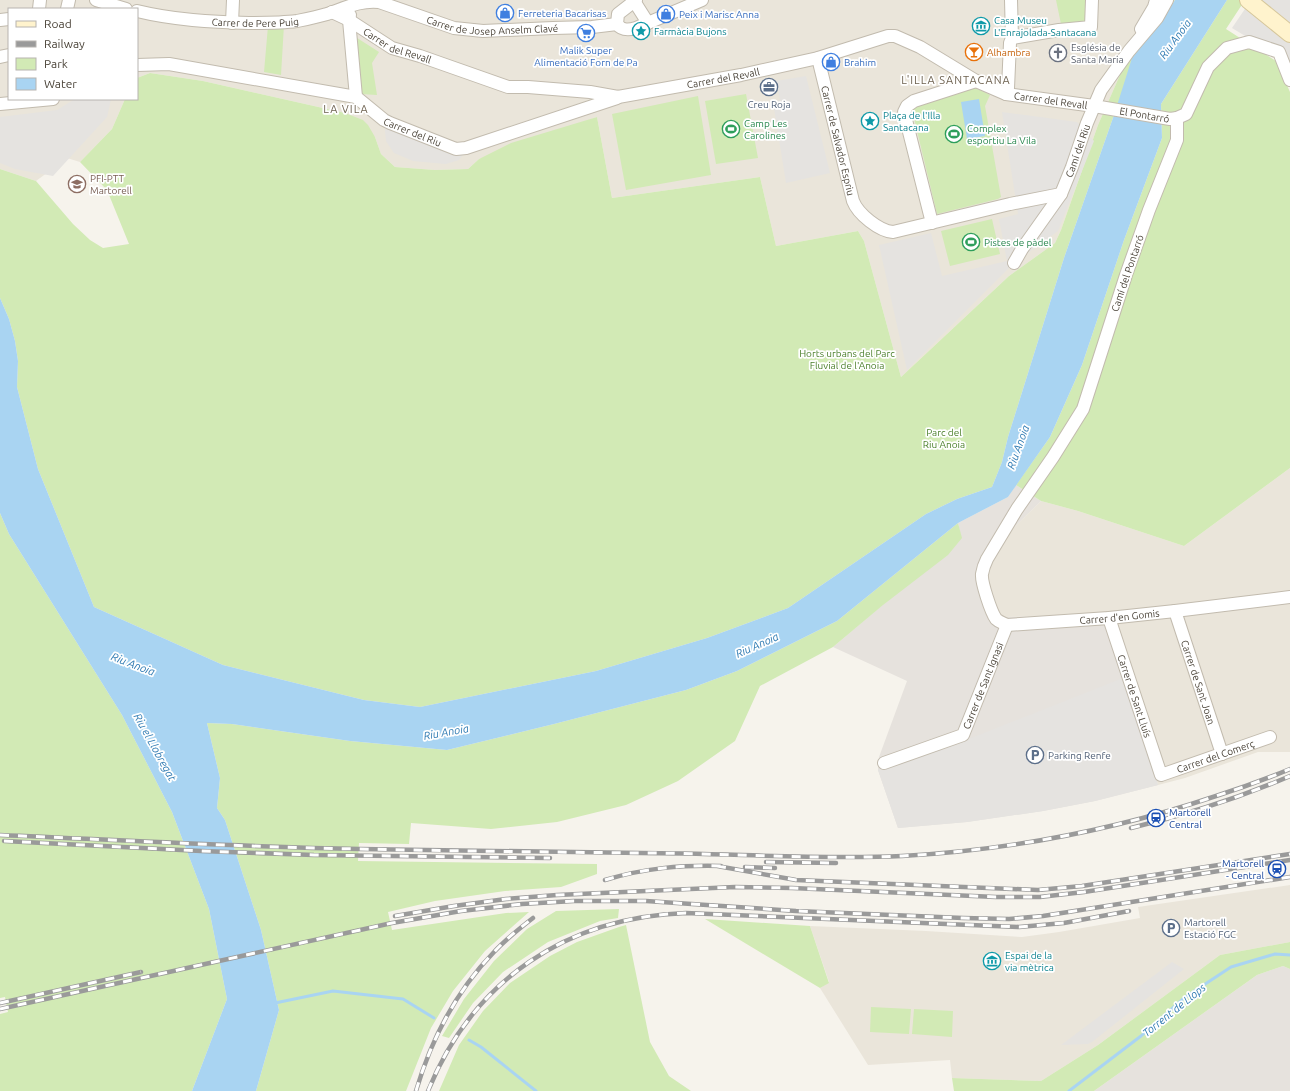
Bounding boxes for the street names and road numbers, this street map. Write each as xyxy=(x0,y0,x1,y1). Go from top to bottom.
street label: Carrer de Josep Anselm Clavé xyxy=(425,14,558,37)
street label: Carrer de Pere Puig xyxy=(211,16,299,29)
street label: Carrer del Revall xyxy=(361,26,433,66)
street label: Carrer del Revall xyxy=(686,66,761,91)
street label: Carrer de Salvador Espriu xyxy=(819,85,856,197)
street label: Carrer del Revall xyxy=(1013,90,1088,111)
street label: El Pontarró xyxy=(1119,105,1170,125)
street label: Carrer del Riu xyxy=(382,116,443,149)
street label: Camí del Riu xyxy=(1063,123,1092,179)
street label: Camí del Pontarró xyxy=(1109,233,1146,313)
street label: Carrer d'en Gomis xyxy=(1079,608,1160,626)
street label: Carrer de Sant Joan xyxy=(1179,639,1217,726)
street label: Carrer de Sant Ignasi xyxy=(961,641,1005,731)
street label: Carrer de Sant Lluís xyxy=(1115,653,1153,739)
street label: Carrer del Comerç xyxy=(1175,738,1256,775)

